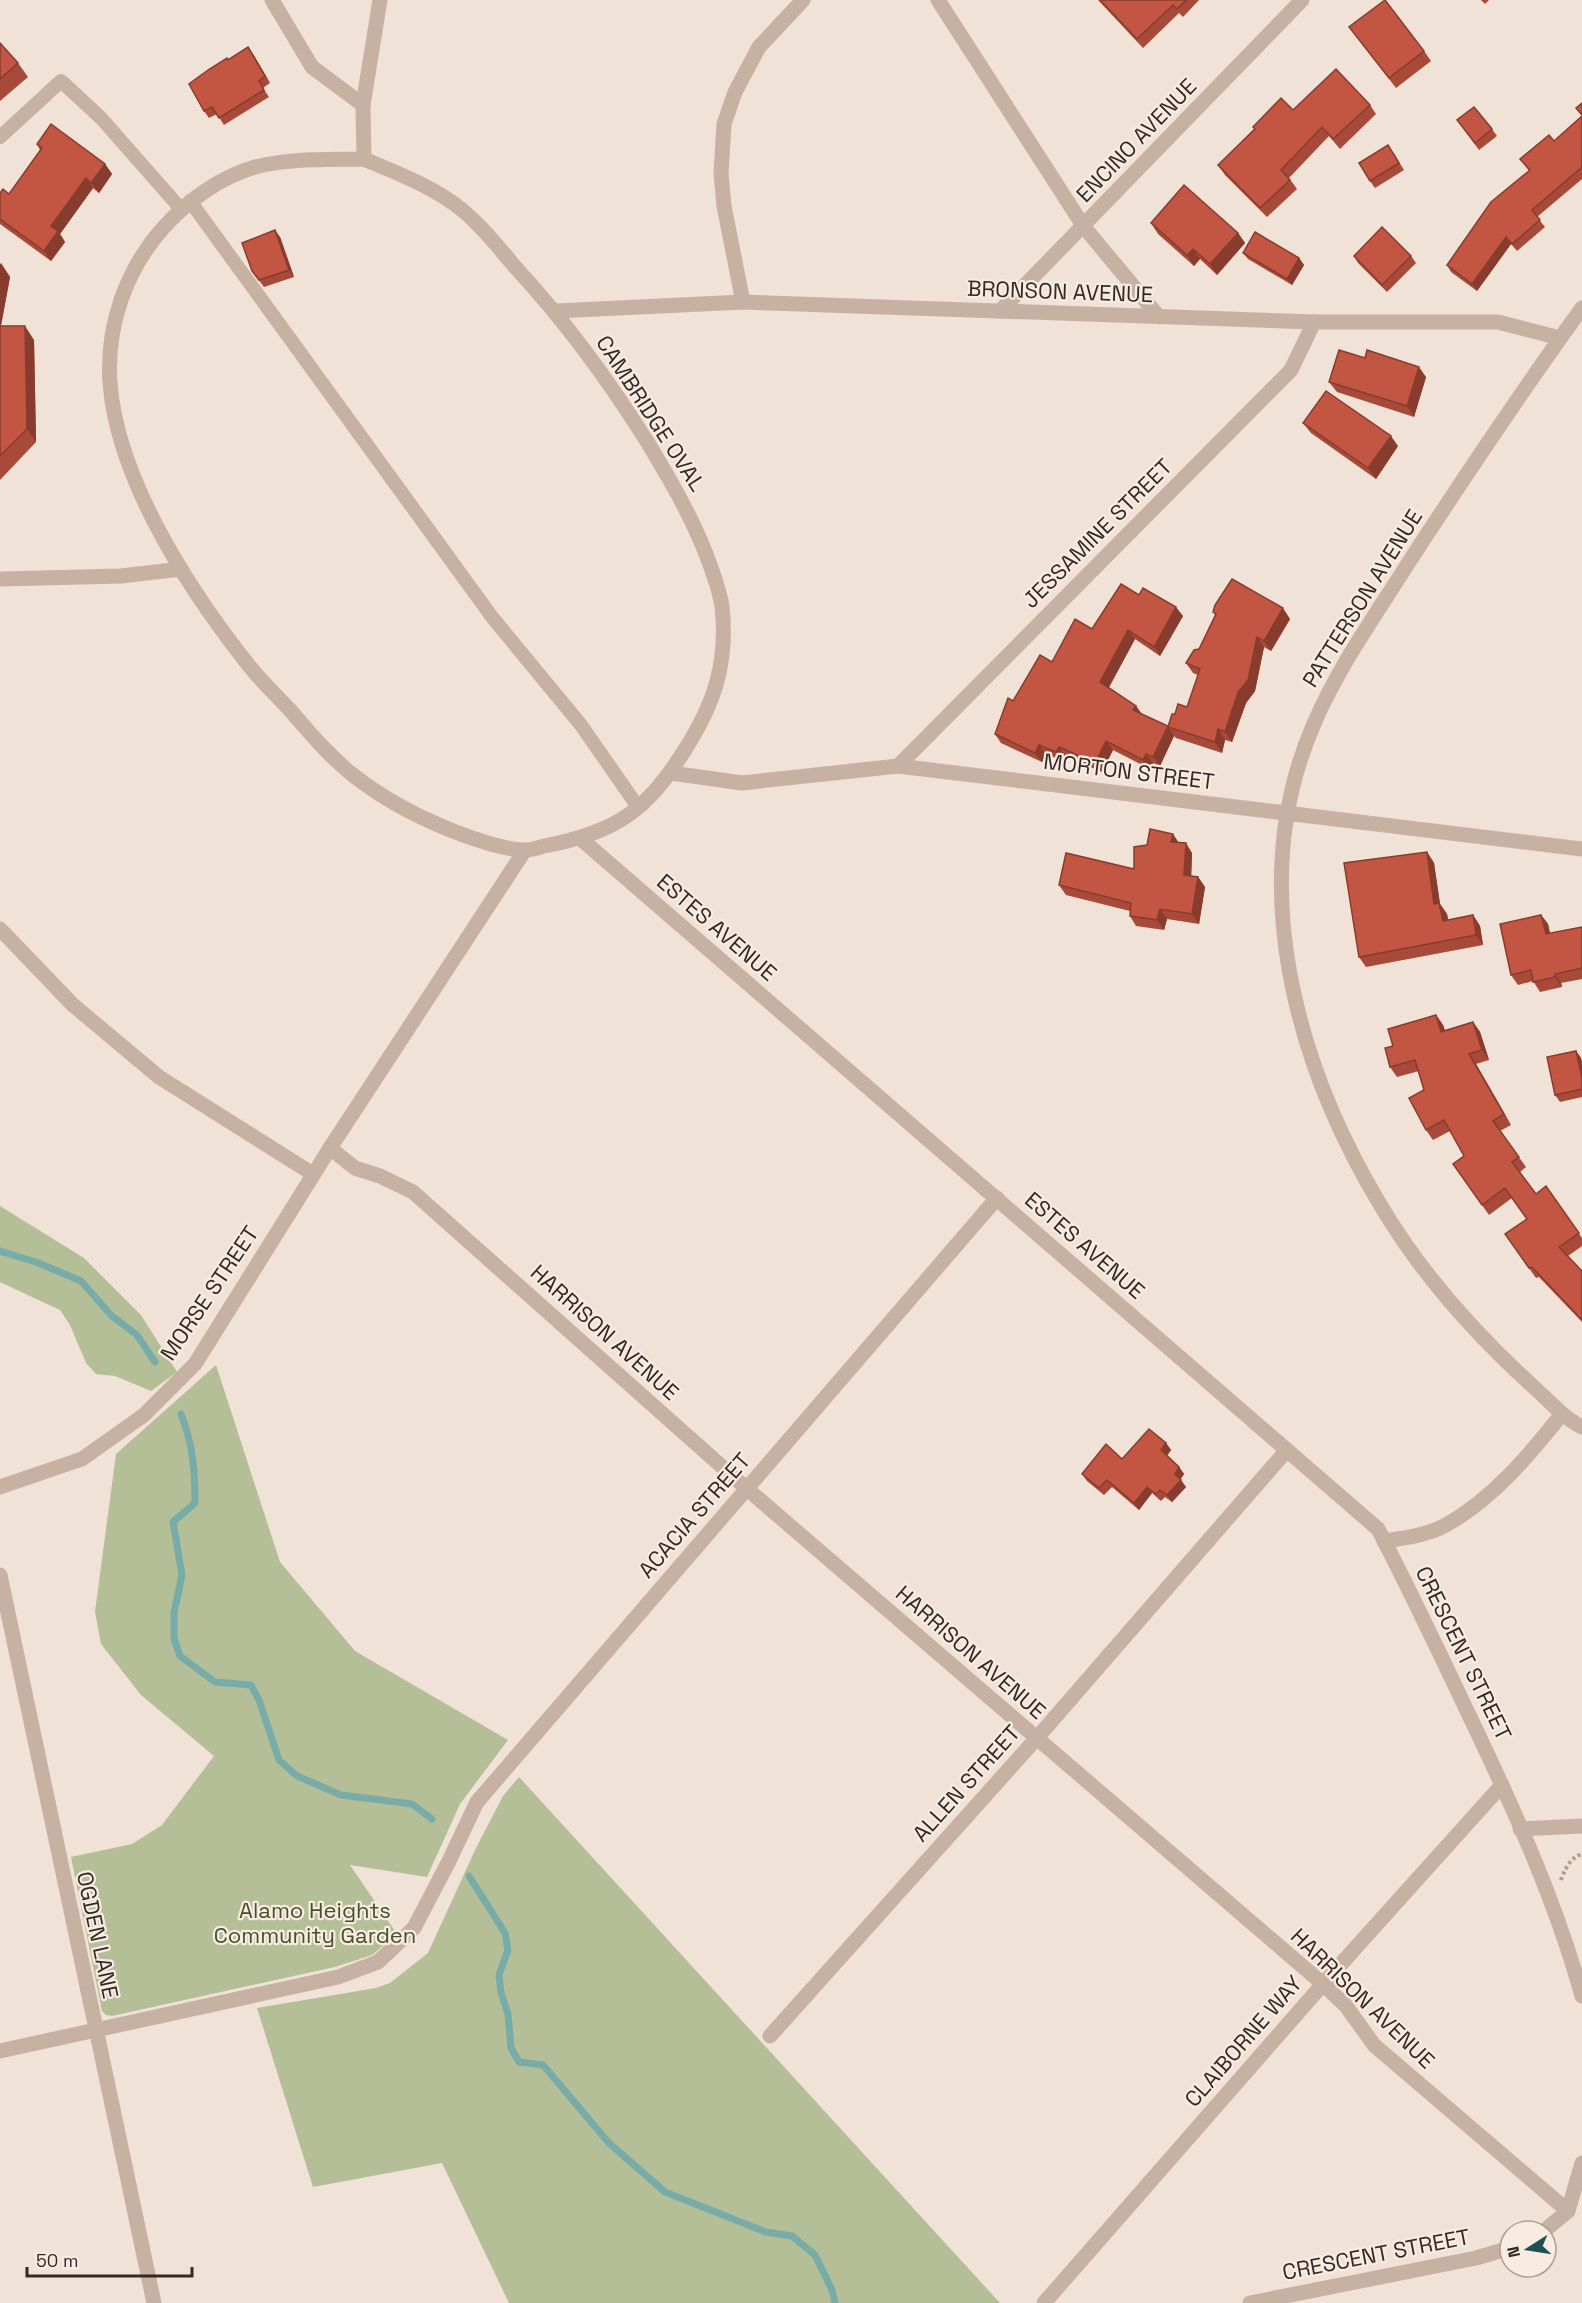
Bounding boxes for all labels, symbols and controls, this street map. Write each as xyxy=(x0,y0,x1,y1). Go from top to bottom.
street label: ENCINO AVENUE xyxy=(1070,72,1202,208)
street label: BRONSON AVENUE xyxy=(966,274,1154,308)
street label: CAMBRIDGE OVAL xyxy=(590,330,712,496)
street label: JESSAMINE STREET xyxy=(1016,452,1178,614)
street label: PATTERSON AVENUE xyxy=(1296,504,1428,692)
street label: MORTON STREET xyxy=(1042,747,1216,795)
street label: ESTES AVENUE xyxy=(651,867,783,987)
street label: ESTES AVENUE xyxy=(1019,1185,1151,1305)
street label: MORSE STREET xyxy=(154,1220,264,1366)
street label: HARRISON AVENUE xyxy=(525,1258,685,1406)
street label: ACACIA STREET xyxy=(632,1446,756,1584)
street label: CRESCENT STREET xyxy=(1410,1561,1518,1745)
street label: HARRISON AVENUE xyxy=(890,1579,1052,1725)
street label: ALLEN STREET xyxy=(906,1719,1026,1847)
street label: OGDEN LANE xyxy=(71,1869,125,2001)
park label: Alamo Heights Community Garden xyxy=(214,1896,416,1949)
street label: HARRISON AVENUE xyxy=(1285,1922,1441,2074)
street label: CLAIBORNE WAY xyxy=(1178,1969,1308,2113)
north arrow xyxy=(1498,2219,1558,2279)
street label: CRESCENT STREET xyxy=(1280,2222,1472,2286)
scale bar xyxy=(27,2240,192,2278)
text: N xyxy=(1502,2245,1525,2259)
text: 50 m xyxy=(36,2249,78,2272)

